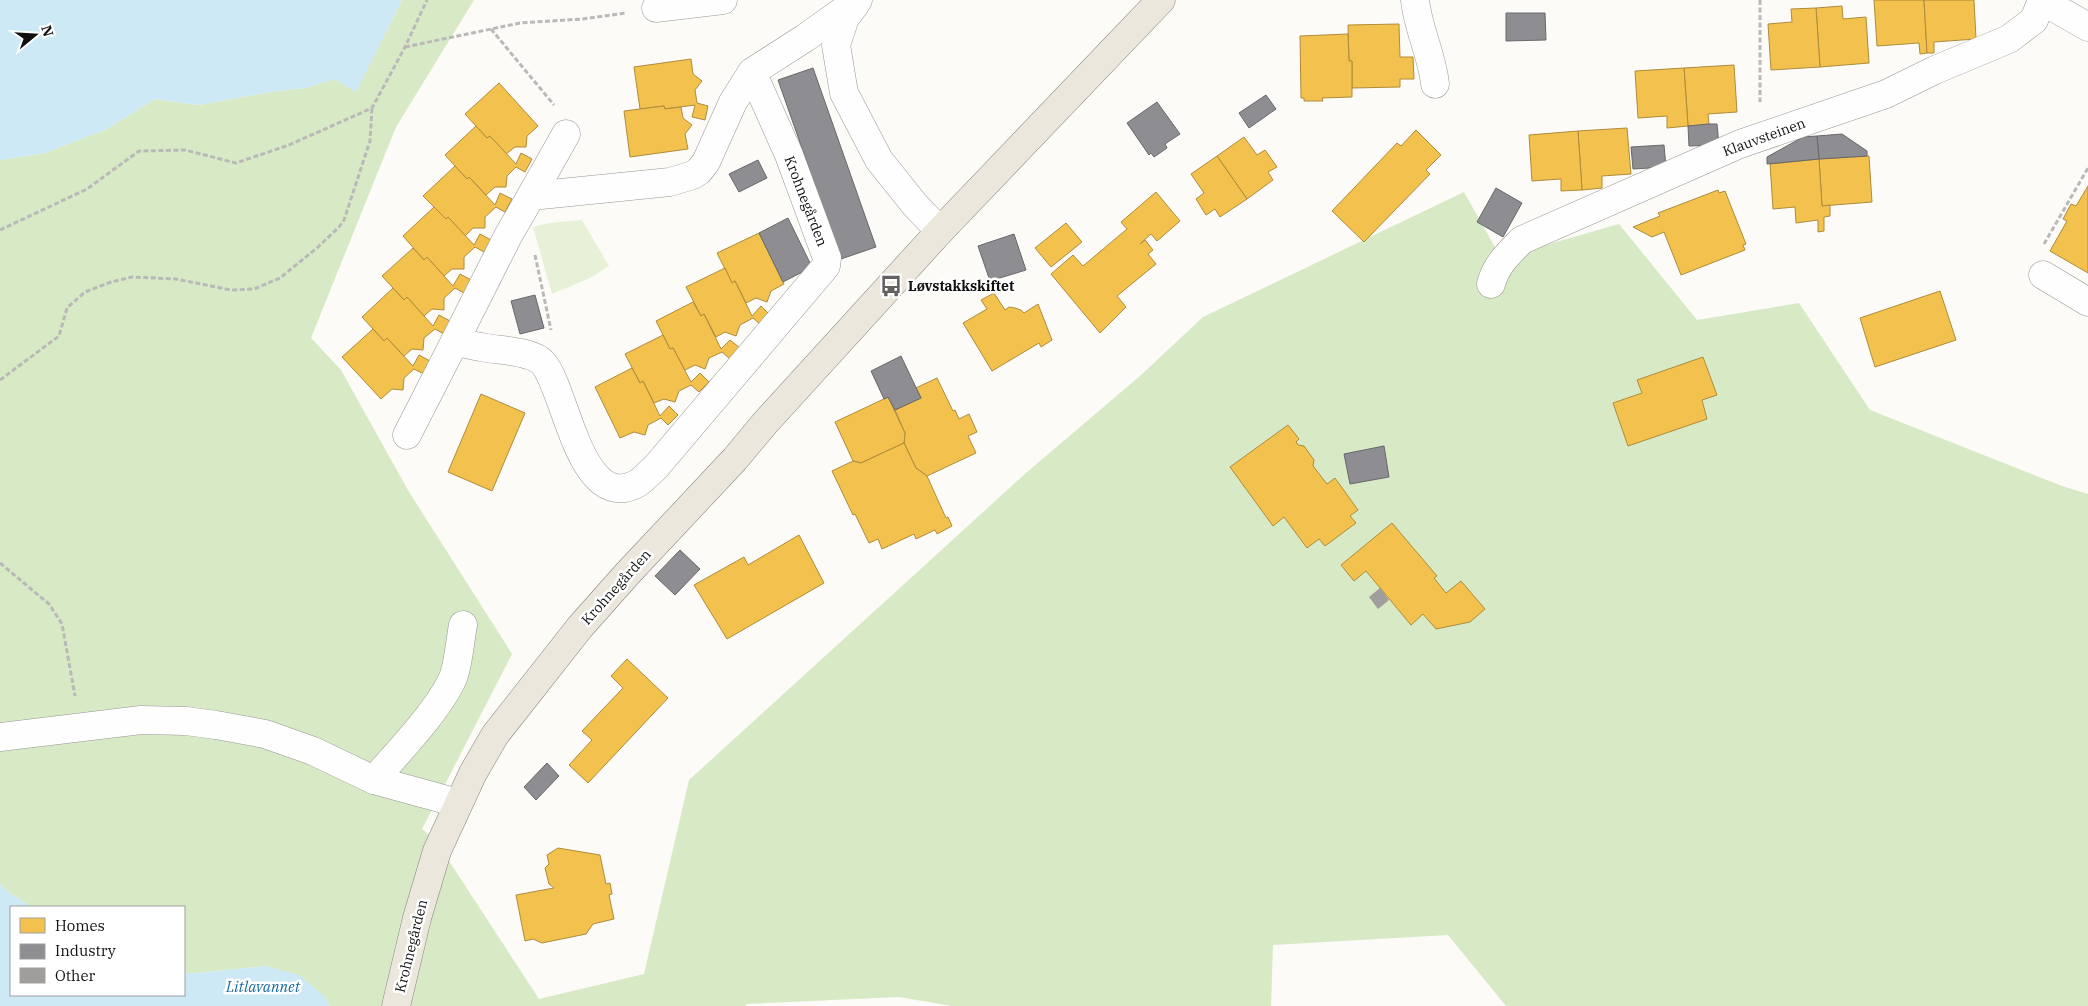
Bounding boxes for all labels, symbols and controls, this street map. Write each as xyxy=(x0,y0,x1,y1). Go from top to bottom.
north arrow xyxy=(10,10,60,60)
text: N xyxy=(37,23,58,39)
street label: Klauvsteinen xyxy=(1720,114,1808,160)
street label: Krohnegården xyxy=(780,153,832,249)
bus stop icon: Løvstakkskiftet xyxy=(878,273,904,299)
place label: Løvstakkskiftet xyxy=(908,277,1014,295)
street label: Krohnegården xyxy=(577,545,655,628)
street label: Krohnegården xyxy=(391,897,431,994)
legend xyxy=(10,906,185,996)
text: Homes xyxy=(55,916,105,935)
text: Industry xyxy=(55,941,116,960)
text: Other xyxy=(55,966,95,985)
water label: Litlavannet xyxy=(225,977,301,996)

